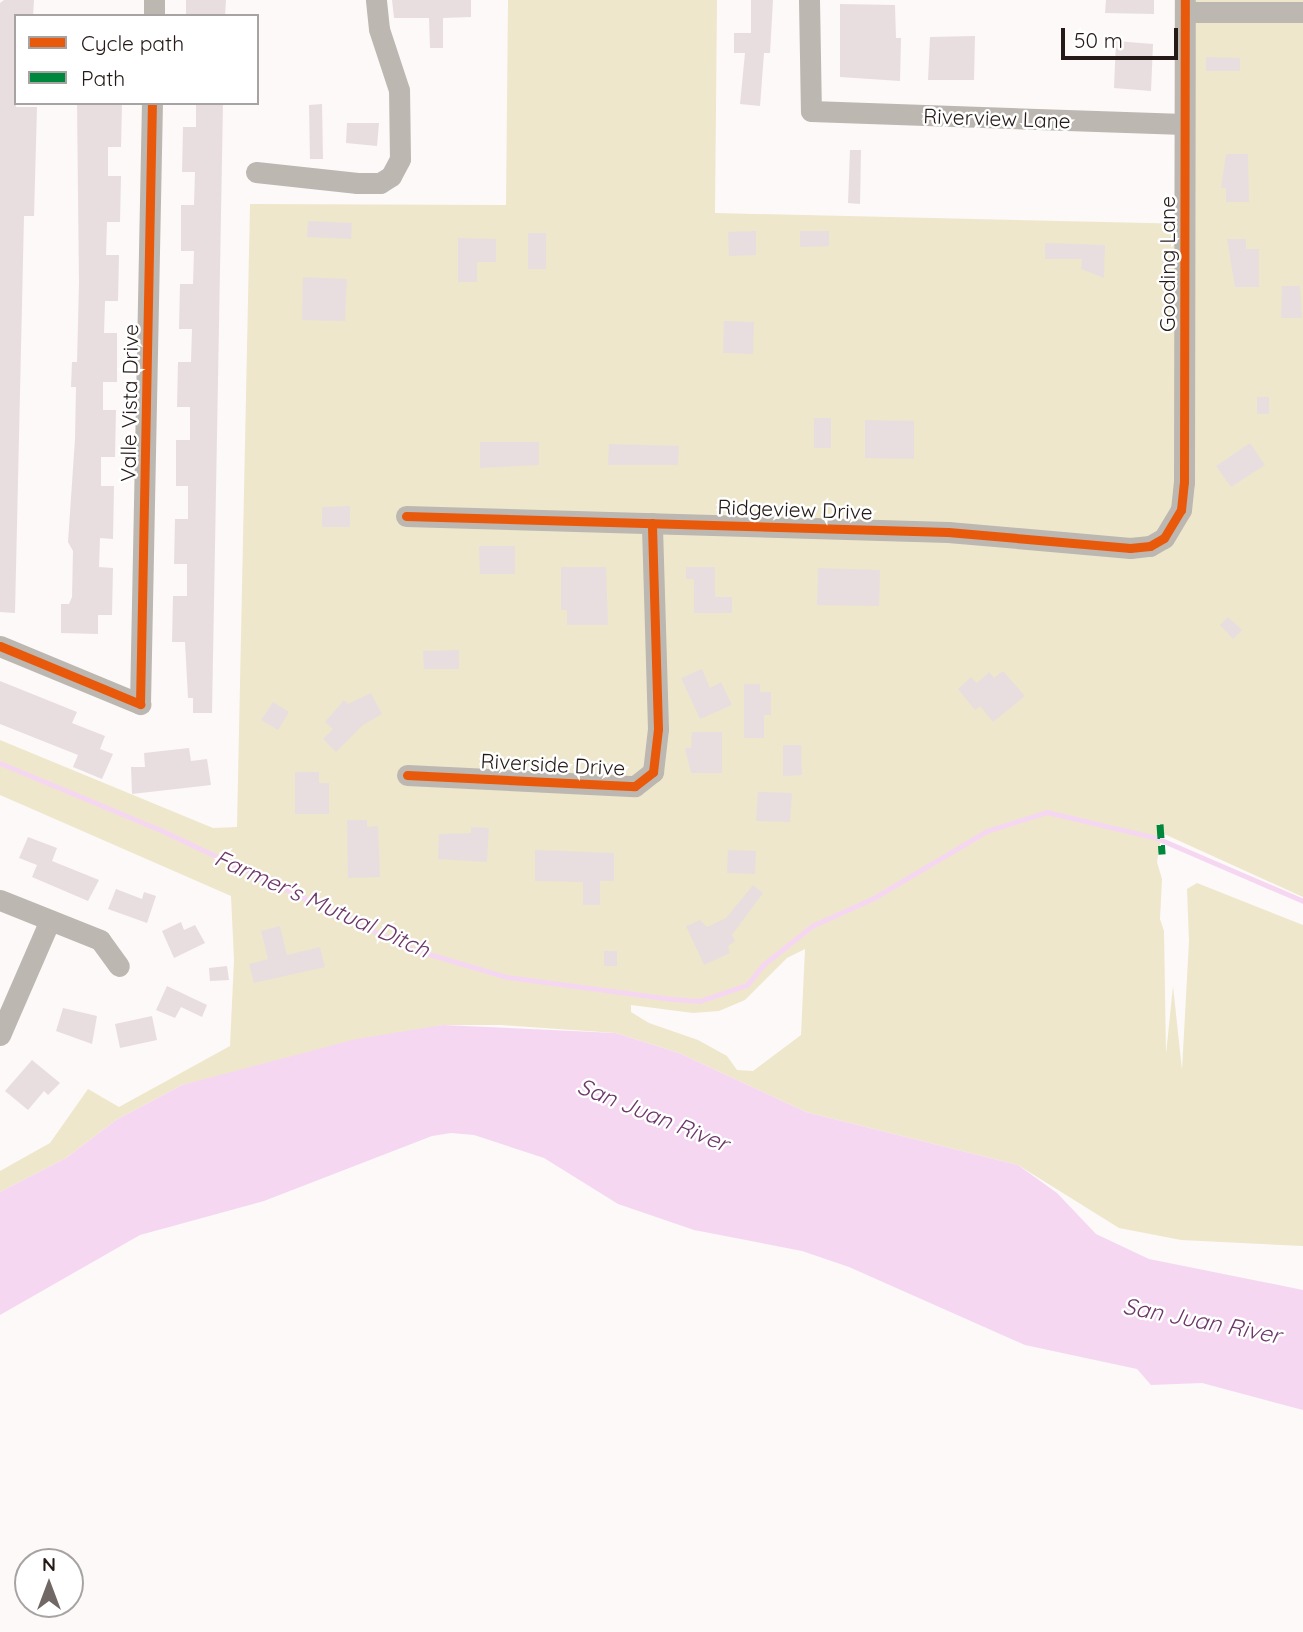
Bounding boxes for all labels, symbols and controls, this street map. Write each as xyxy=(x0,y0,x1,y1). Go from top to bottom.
legend xyxy=(14,14,259,105)
scale bar xyxy=(1065,14,1182,58)
text: 50 m xyxy=(1074,27,1123,53)
text: Cycle path xyxy=(81,30,184,56)
text: Path xyxy=(81,65,125,91)
street label: Riverview Lane xyxy=(923,103,1071,133)
street label: Gooding Lane xyxy=(1154,196,1180,332)
street label: Valle Vista Drive xyxy=(115,324,143,482)
street label: Ridgeview Drive xyxy=(717,494,873,524)
street label: Riverside Drive xyxy=(480,748,626,780)
water label: Farmer's Mutual Ditch xyxy=(210,844,434,964)
water label: San Juan River xyxy=(573,1072,733,1158)
water label: San Juan River xyxy=(1121,1292,1283,1350)
north arrow xyxy=(14,1548,84,1618)
text: N xyxy=(42,1552,56,1576)

